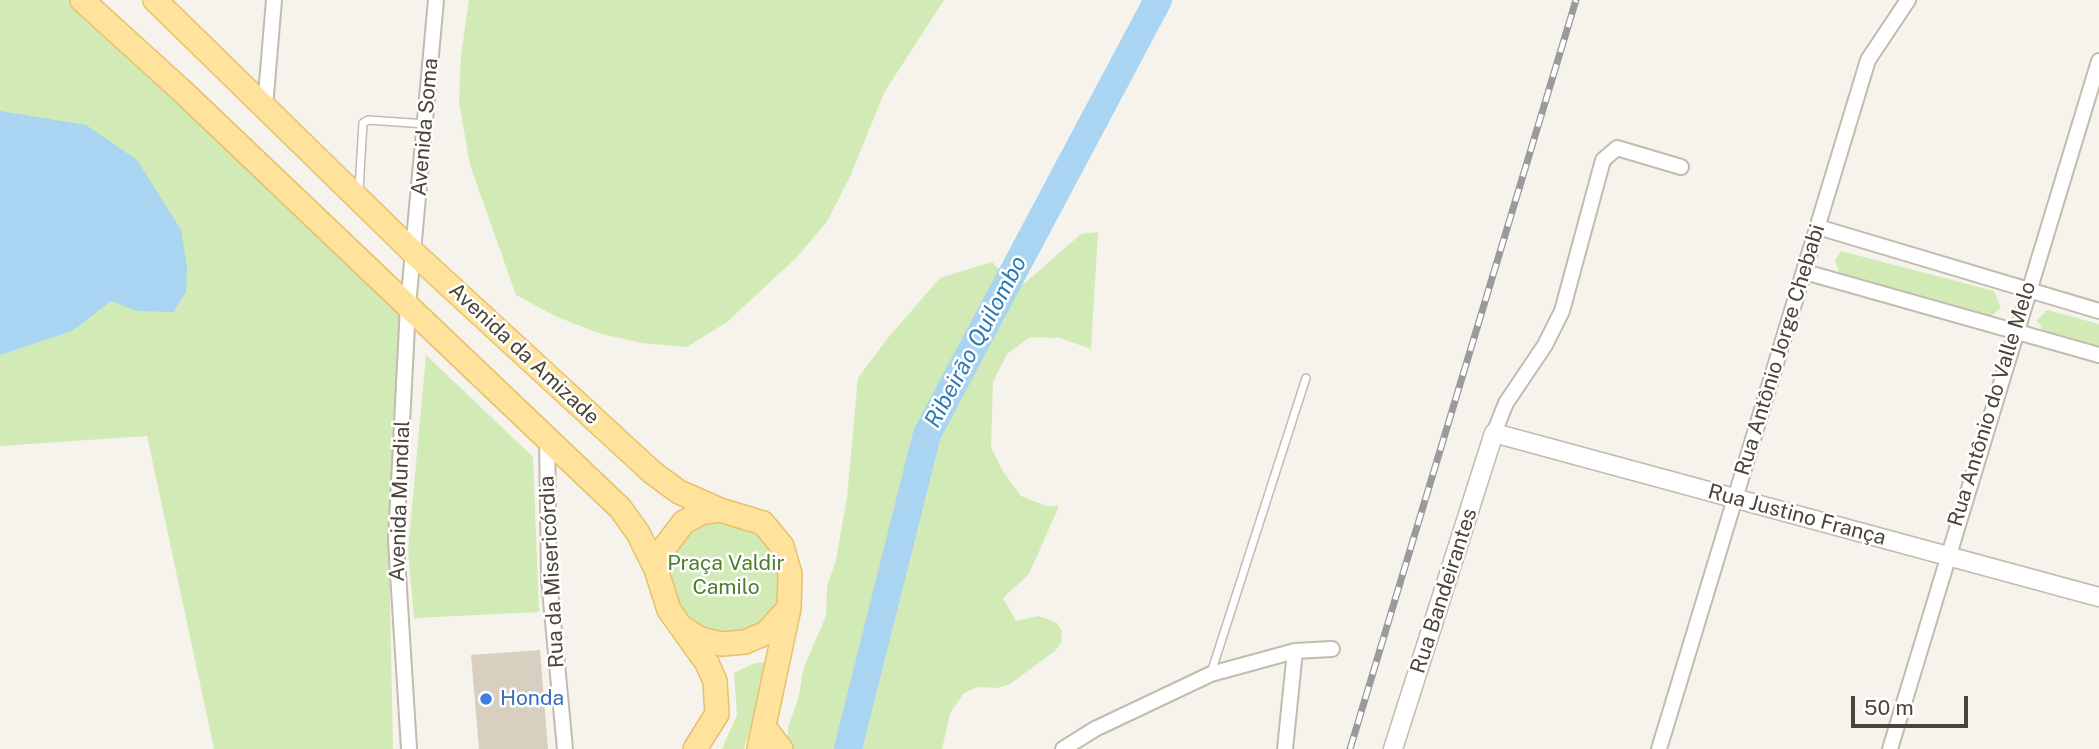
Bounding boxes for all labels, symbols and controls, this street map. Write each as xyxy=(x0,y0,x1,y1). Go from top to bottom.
street label: Avenida Soma xyxy=(406,57,444,197)
street label: Rua Antônio Jorge Chebabi xyxy=(1730,221,1830,479)
water label: Ribeirão Quilombo xyxy=(919,252,1033,432)
street label: Avenida da Amizade xyxy=(444,278,604,430)
street label: Rua Antônio do Valle Melo xyxy=(1943,278,2041,530)
street label: Avenida Mundial xyxy=(385,420,415,582)
street label: Rua da Misericórdia xyxy=(534,475,570,669)
street label: Rua Justino França xyxy=(1705,479,1889,551)
street label: Rua Bandeirantes xyxy=(1405,505,1483,677)
park label: Praça Valdir Camilo xyxy=(667,551,785,601)
scale bar xyxy=(1854,682,1971,726)
place label: Honda xyxy=(500,686,564,712)
marker: Honda xyxy=(478,691,494,707)
text: 50 m xyxy=(1864,695,1914,720)

